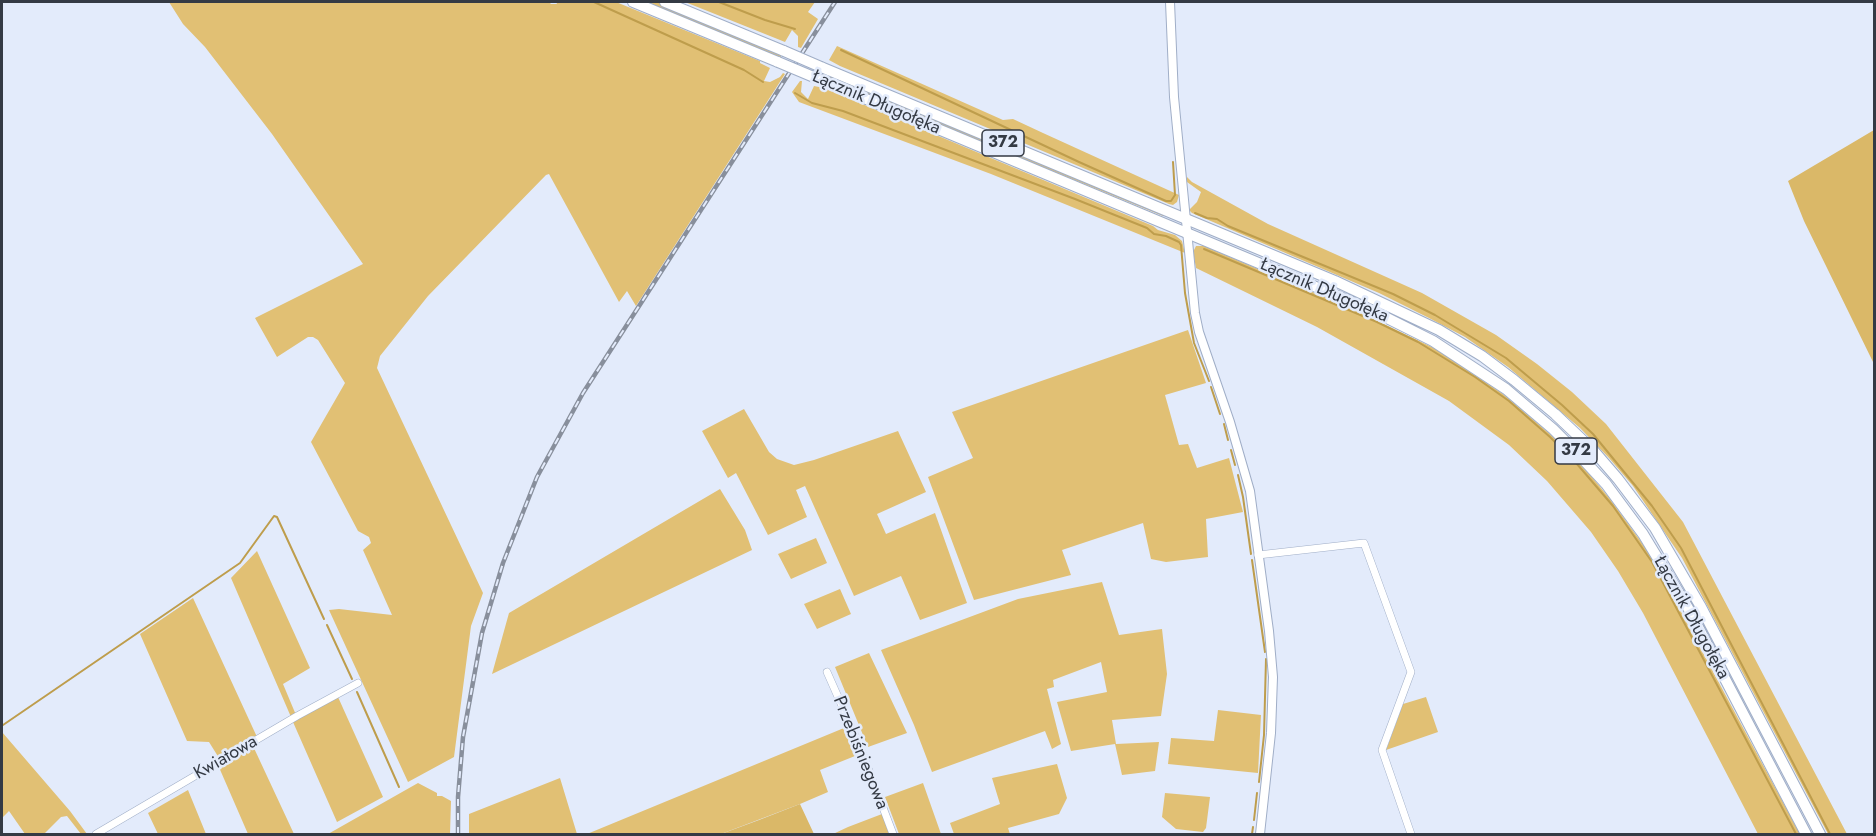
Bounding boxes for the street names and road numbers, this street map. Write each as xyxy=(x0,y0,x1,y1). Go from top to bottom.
street label: Łącznik Długołęka xyxy=(809,66,943,140)
road number: 372 xyxy=(982,130,1024,156)
street label: Łącznik Długołęka xyxy=(1257,254,1391,328)
road number: 372 xyxy=(1555,438,1597,464)
street label: Łącznik Długołęka xyxy=(1648,553,1734,683)
street label: Przebiśniegowa xyxy=(828,693,892,813)
street label: Kwiatowa xyxy=(190,731,262,785)

